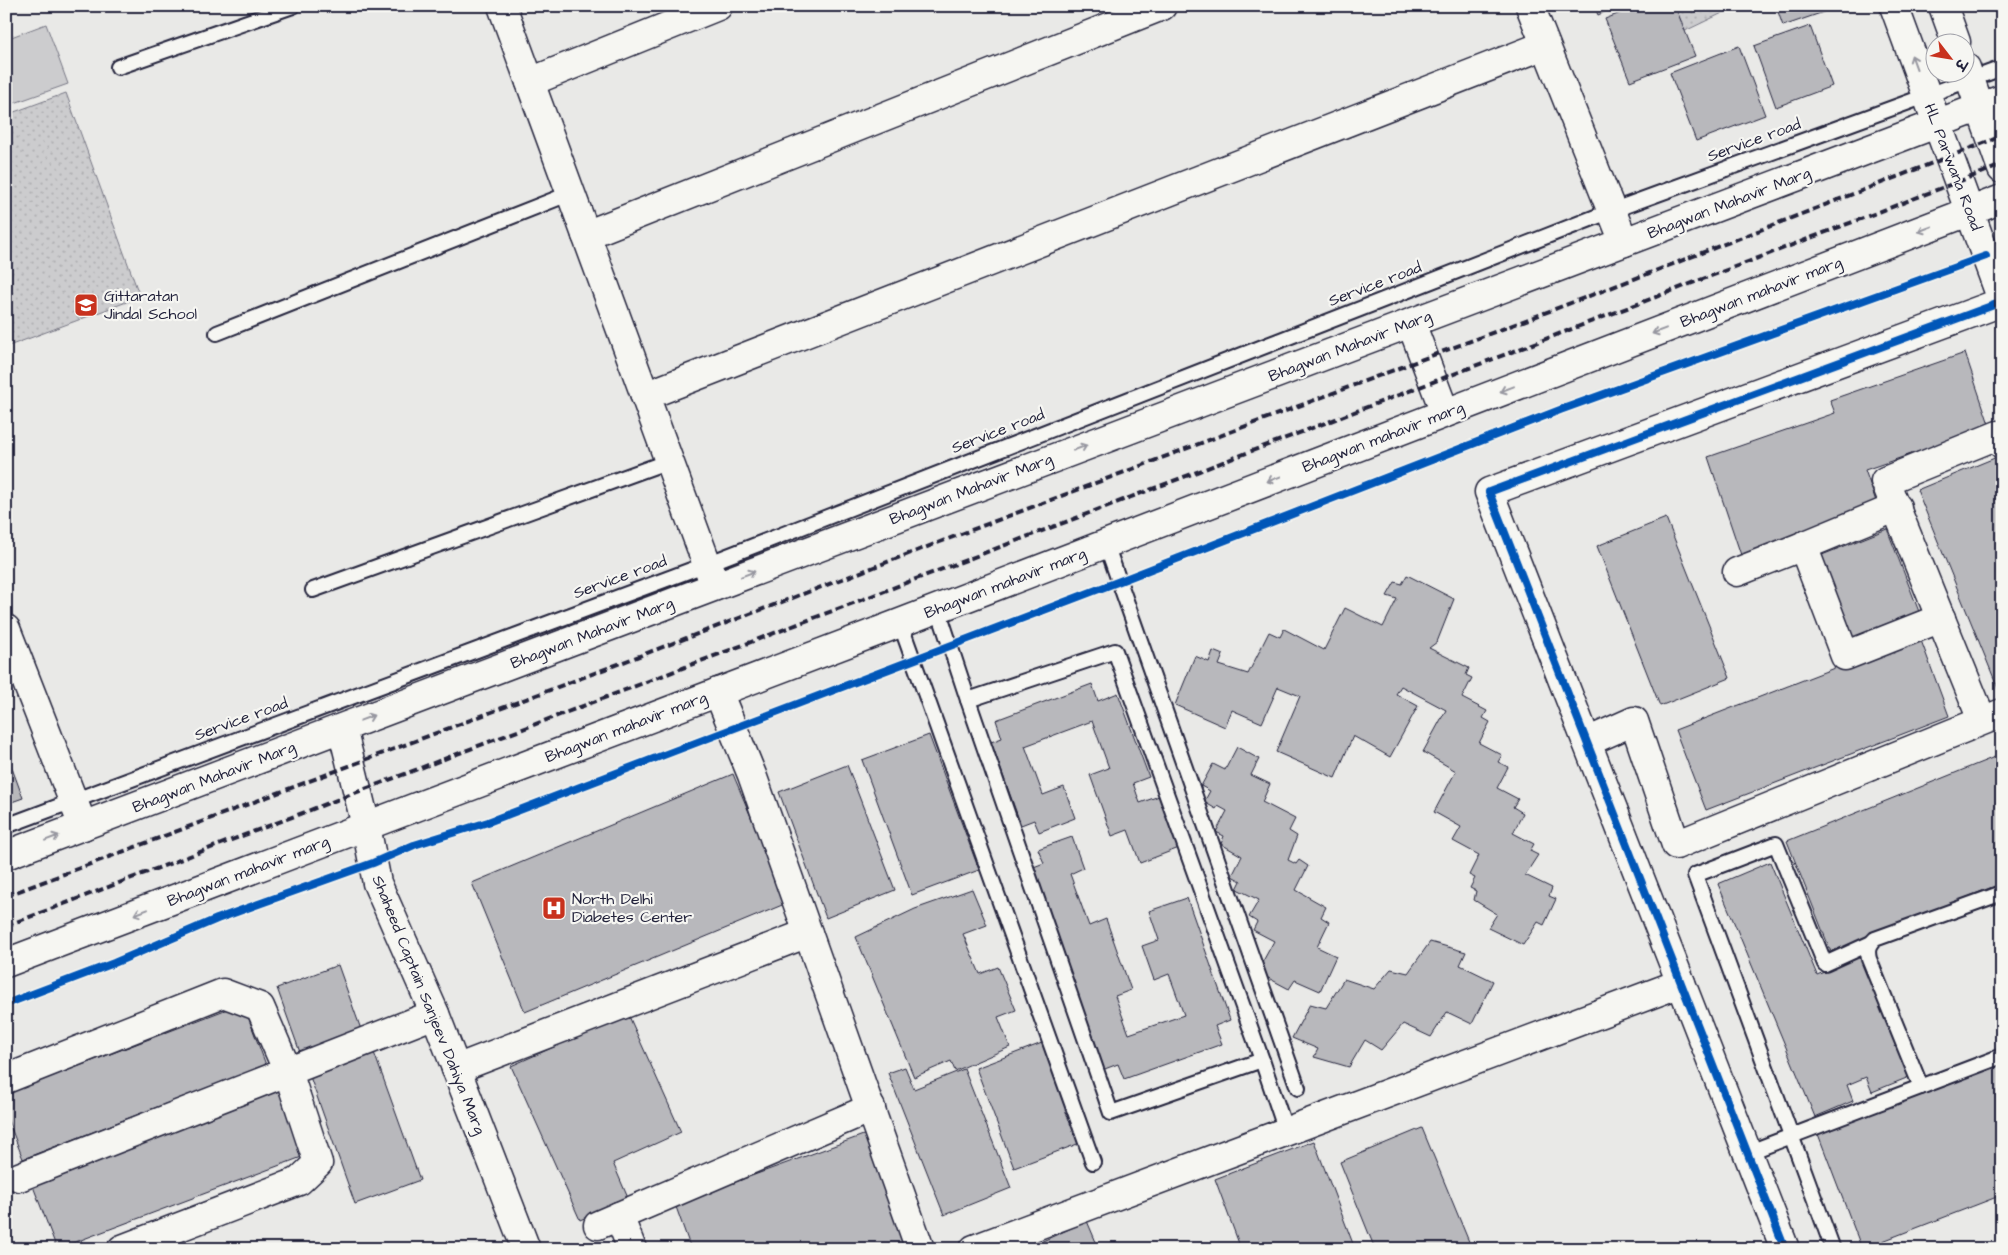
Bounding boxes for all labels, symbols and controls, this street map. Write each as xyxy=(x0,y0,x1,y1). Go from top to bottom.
north arrow xyxy=(1926,32,1976,82)
text: उ xyxy=(1948,53,1972,75)
one-way arrow xyxy=(1908,54,1918,70)
street label: HL Parwana Road xyxy=(1919,100,1987,234)
street label: Service road xyxy=(1704,113,1804,167)
street label: Bhagwan Mahavir Marg xyxy=(1644,162,1814,245)
one-way arrow xyxy=(1918,225,1933,234)
street label: Bhagwan mahavir marg xyxy=(1677,251,1845,334)
street label: Service road xyxy=(1325,256,1425,312)
place label: Gittaratan Jindal School xyxy=(104,285,197,325)
school or university icon: Gittaratan Jindal School xyxy=(73,292,99,318)
street label: Bhagwan Mahavir Marg xyxy=(1265,305,1435,388)
one-way arrow xyxy=(1652,327,1667,336)
one-way arrow xyxy=(1500,385,1515,395)
street label: Bhagwan mahavir marg xyxy=(1299,396,1467,479)
street label: Service road xyxy=(948,403,1048,459)
one-way arrow xyxy=(1072,443,1088,452)
street label: Bhagwan Mahavir Marg xyxy=(886,448,1056,531)
one-way arrow xyxy=(1267,475,1282,484)
street label: Bhagwan mahavir marg xyxy=(921,542,1089,625)
street label: Service road xyxy=(570,550,670,604)
one-way arrow xyxy=(741,568,756,577)
street label: Bhagwan Mahavir Marg xyxy=(507,592,677,675)
street label: Bhagwan mahavir marg xyxy=(542,686,710,769)
street label: Service road xyxy=(191,692,291,746)
one-way arrow xyxy=(359,713,375,722)
street label: Bhagwan Mahavir Marg xyxy=(129,736,299,819)
street label: Bhagwan mahavir marg xyxy=(164,830,332,913)
one-way arrow xyxy=(44,833,59,842)
street label: Shaheed Captain Sanjeev Dahiya Marg xyxy=(366,872,491,1138)
place label: North Delhi Diabetes Center xyxy=(572,888,692,928)
hospital icon: North Delhi Diabetes Center xyxy=(541,895,567,921)
one-way arrow xyxy=(134,908,149,917)

